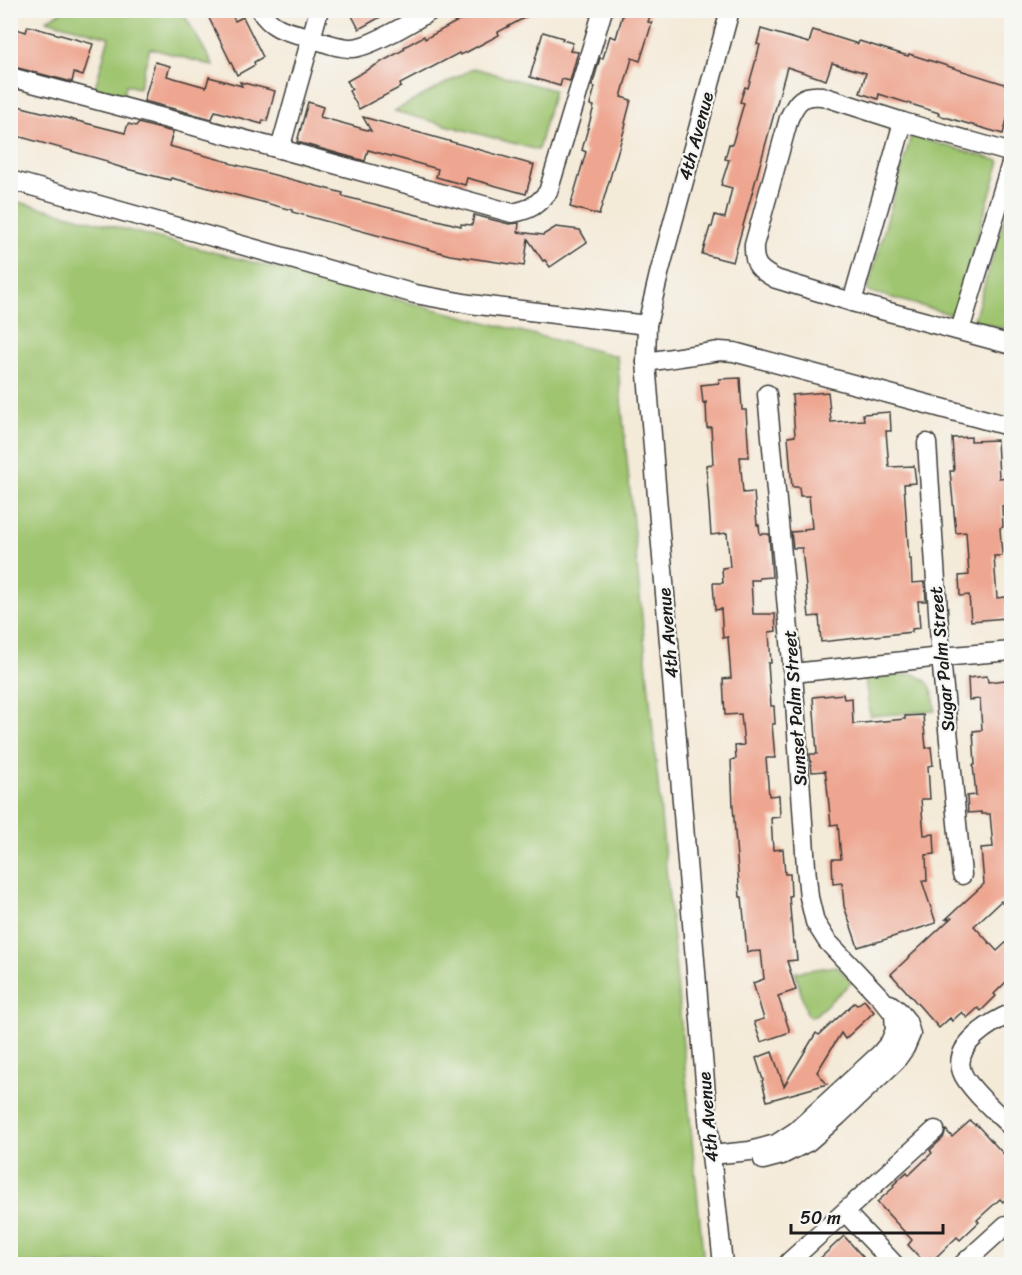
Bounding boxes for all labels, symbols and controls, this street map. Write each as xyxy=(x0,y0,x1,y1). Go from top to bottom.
street label: 4th Avenue xyxy=(669,88,723,184)
street label: Sugar Palm Street xyxy=(920,585,964,733)
street label: 4th Avenue xyxy=(648,586,688,680)
street label: Sunset Palm Street xyxy=(774,629,816,787)
street label: 4th Avenue xyxy=(688,1070,728,1164)
scale bar xyxy=(791,1197,942,1235)
text: 50 m xyxy=(800,1202,841,1234)

